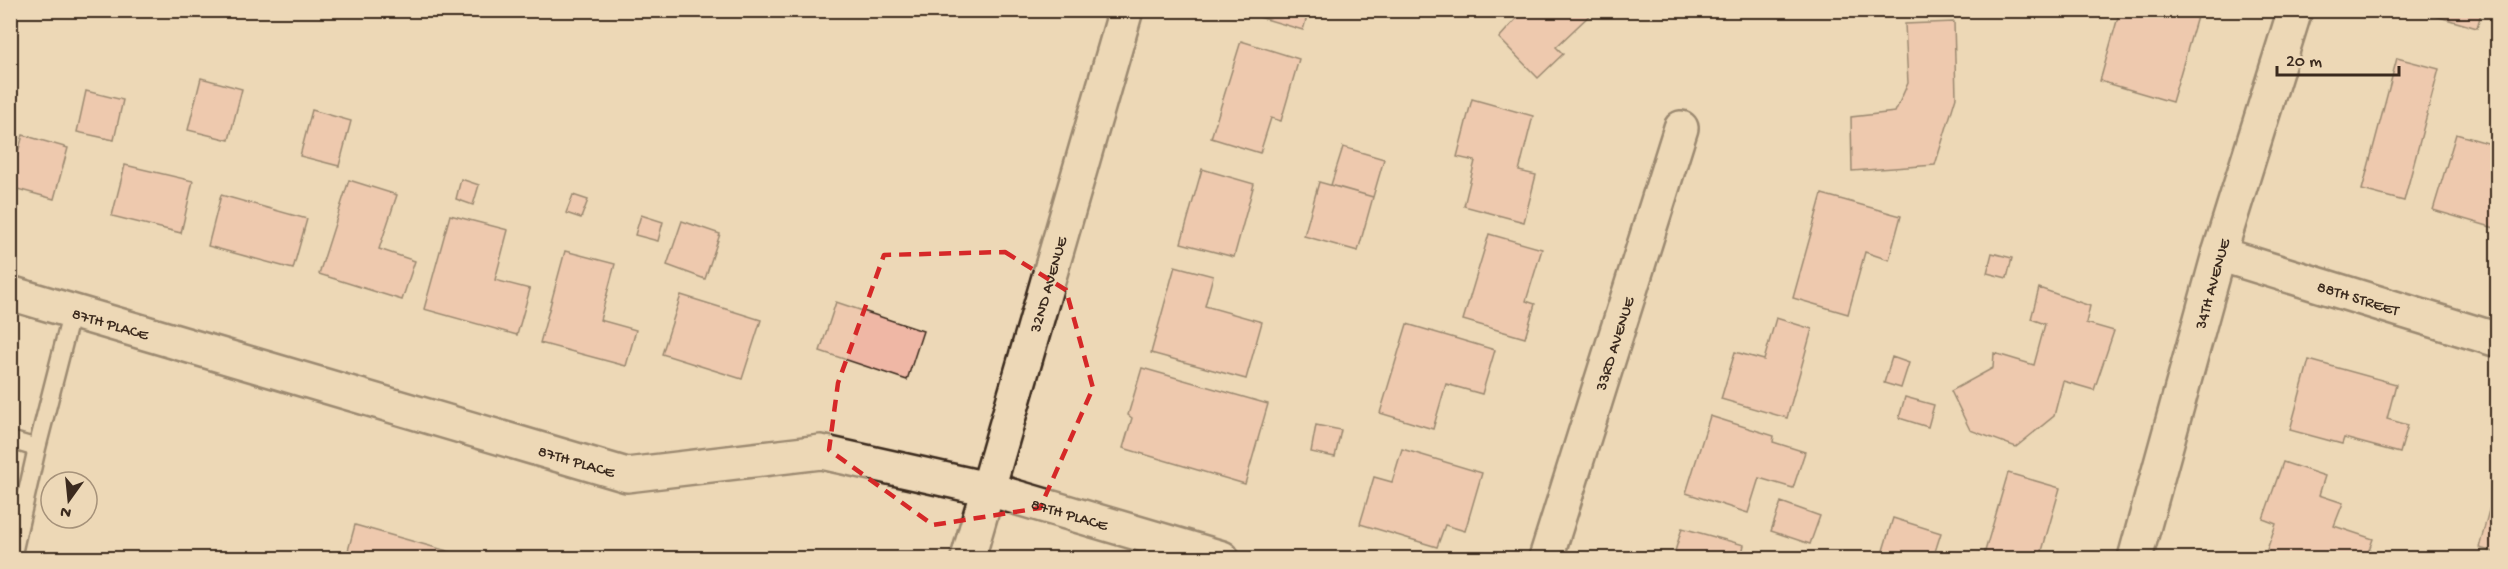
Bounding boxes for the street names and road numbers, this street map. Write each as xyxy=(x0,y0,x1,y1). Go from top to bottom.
street label: 32ND AVENUE xyxy=(1027,234,1073,336)
street label: 34TH AVENUE xyxy=(2192,236,2237,333)
street label: 88TH STREET xyxy=(2314,279,2402,322)
street label: 33RD AVENUE xyxy=(1593,294,1641,395)
street label: 87TH PLACE xyxy=(69,306,151,347)
street label: 87TH PLACE xyxy=(535,443,617,484)
street label: 87TH PLACE xyxy=(1028,496,1110,537)

